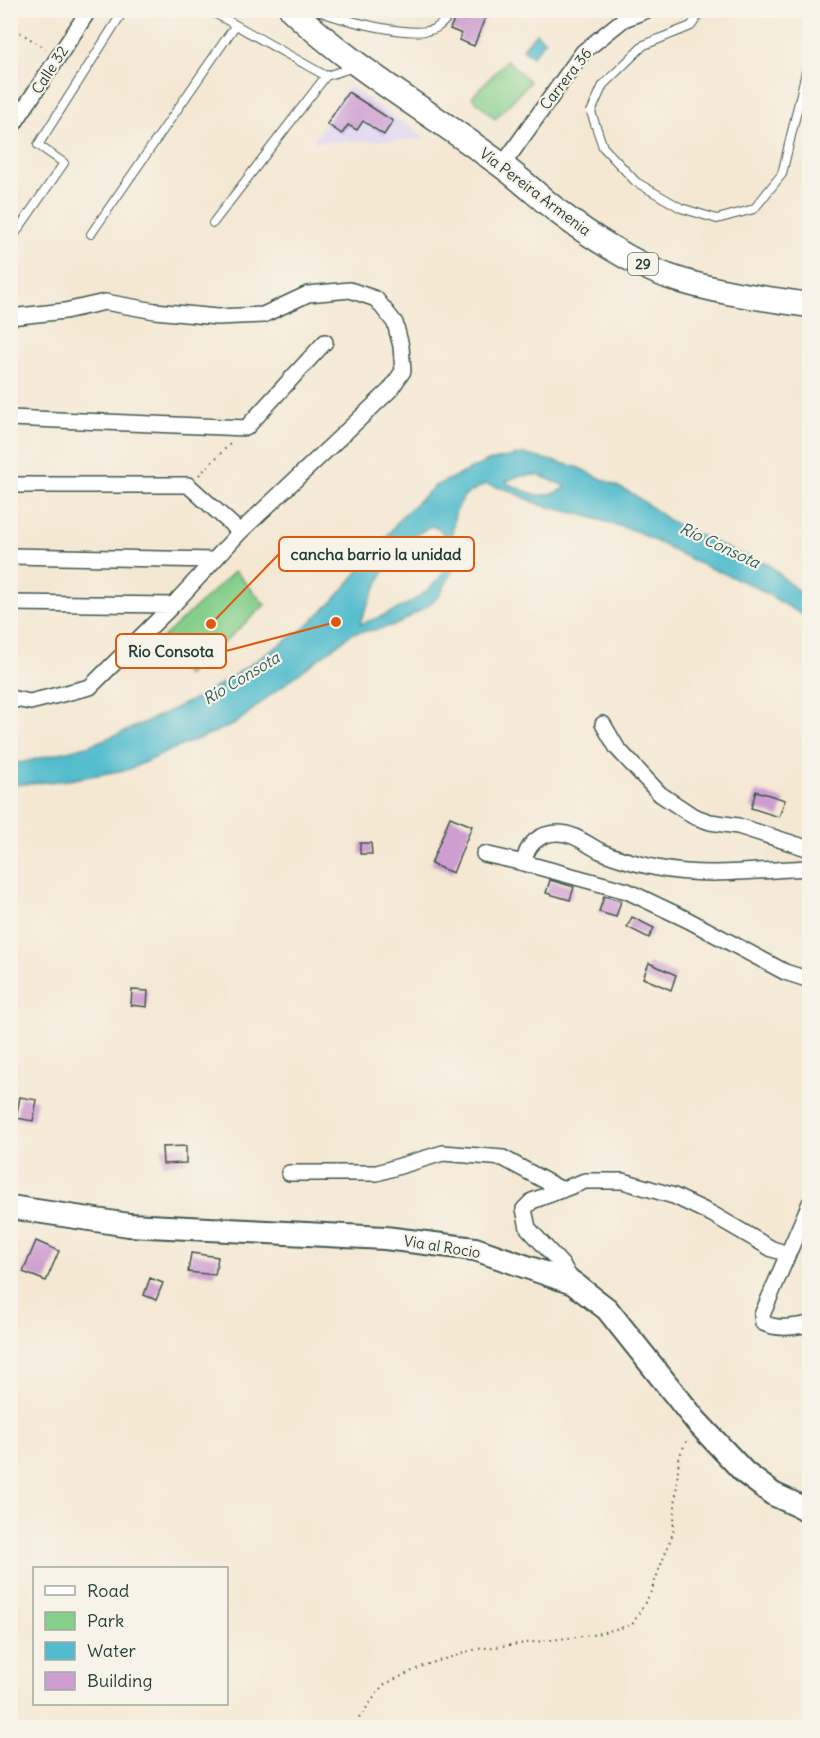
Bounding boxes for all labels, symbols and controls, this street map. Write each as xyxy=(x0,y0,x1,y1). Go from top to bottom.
street label: Calle 32 xyxy=(27,42,72,97)
street label: Carrera 36 xyxy=(536,44,596,113)
street label: Vía Pereira Armenia xyxy=(476,144,595,240)
road number: 29 xyxy=(628,253,658,275)
water label: Río Consota xyxy=(677,518,764,573)
callout: cancha barrio la unidad xyxy=(279,537,474,571)
text: cancha barrio la unidad xyxy=(291,544,462,564)
callout: Rio Consota xyxy=(116,634,226,668)
text: Rio Consota xyxy=(128,641,214,661)
water label: Río Consota xyxy=(199,647,284,709)
street label: Via al Rocio xyxy=(402,1231,482,1262)
legend xyxy=(33,1567,228,1705)
text: Road xyxy=(87,1579,130,1602)
text: Park xyxy=(87,1609,124,1632)
text: Water xyxy=(87,1639,137,1662)
text: Building xyxy=(87,1669,152,1692)

